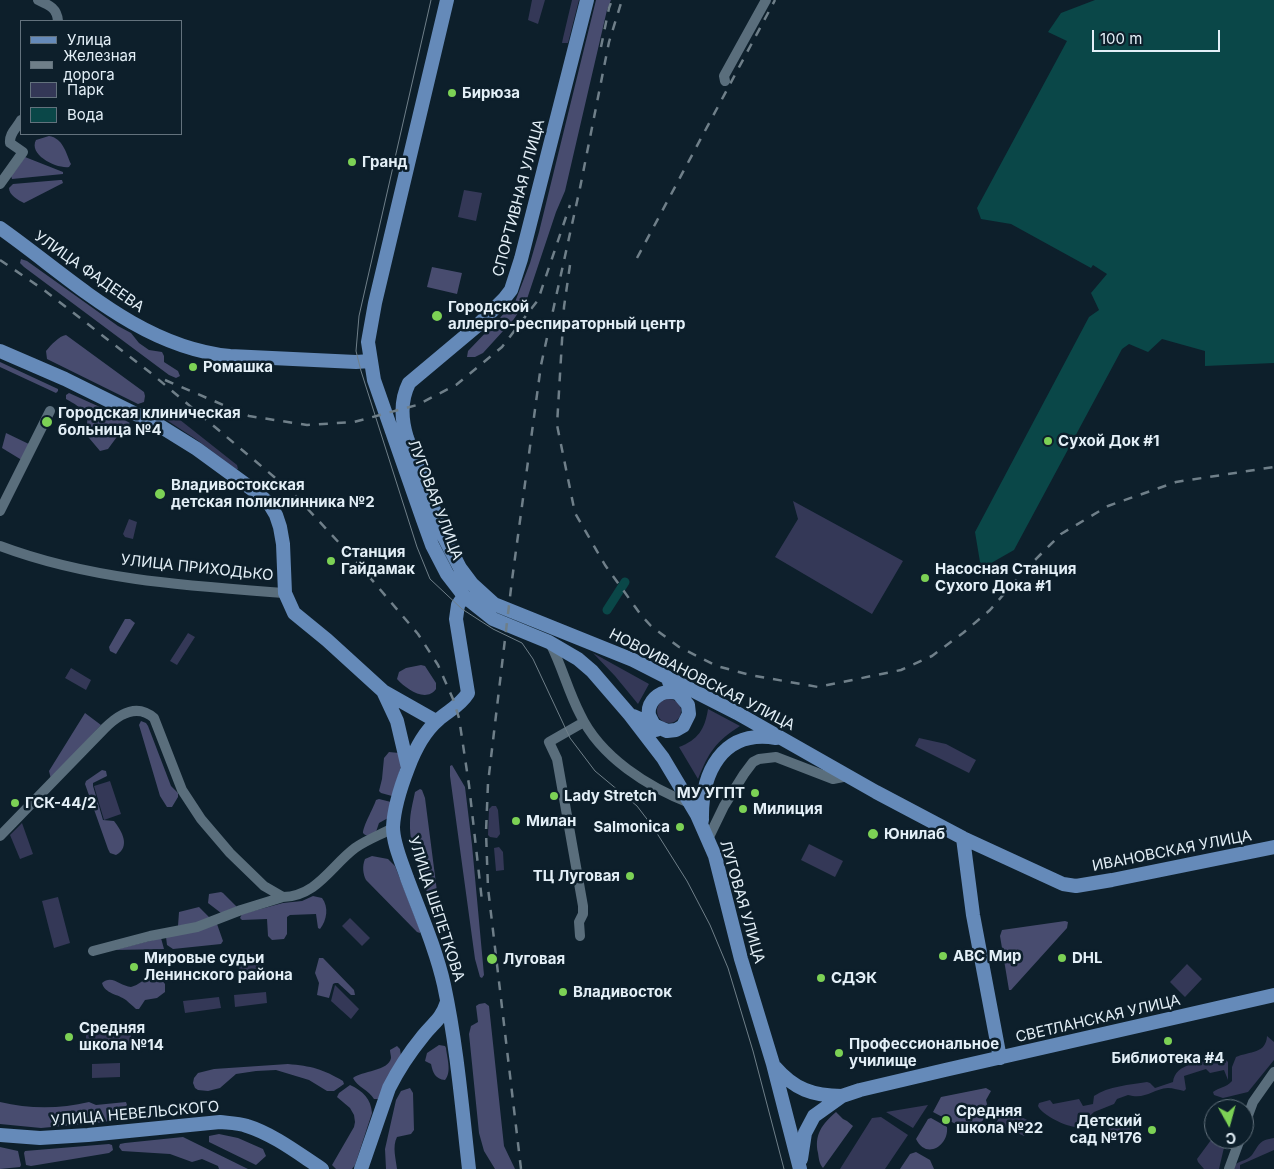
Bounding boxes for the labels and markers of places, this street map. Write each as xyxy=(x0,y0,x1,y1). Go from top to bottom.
place label: Бирюза xyxy=(462,84,520,102)
marker: Бирюза xyxy=(446,87,458,99)
place label: Гранд xyxy=(362,153,408,171)
marker: Гранд xyxy=(346,156,358,168)
place label: Городской аллерго-респираторный центр xyxy=(448,298,686,333)
marker: Городской аллерго-респираторный центр xyxy=(430,309,444,323)
place label: Ромашка xyxy=(203,358,273,376)
marker: Ромашка xyxy=(187,361,199,373)
place label: Городская клиническая больница №4 xyxy=(58,404,241,439)
marker: Городская клиническая больница №4 xyxy=(40,415,54,429)
place label: Сухой Док #1 xyxy=(1058,432,1159,450)
marker: Сухой Док #1 xyxy=(1042,435,1054,447)
place label: Владивостокская детская поликлинника №2 xyxy=(171,476,375,511)
marker: Владивостокская детская поликлинника №2 xyxy=(153,487,167,501)
place label: Станция Гайдамак xyxy=(341,543,415,578)
marker: Станция Гайдамак xyxy=(325,555,337,567)
place label: Насосная Станция Сухого Дока #1 xyxy=(935,560,1076,595)
marker: Насосная Станция Сухого Дока #1 xyxy=(919,572,931,584)
place label: МУ УГПТ xyxy=(677,784,745,802)
place label: Lady Stretch xyxy=(564,787,657,805)
marker: МУ УГПТ xyxy=(749,787,761,799)
marker: Lady Stretch xyxy=(548,790,560,802)
place label: ГСК-44/2 xyxy=(25,794,97,812)
marker: ГСК-44/2 xyxy=(9,797,21,809)
place label: Милиция xyxy=(753,800,823,818)
marker: Милиция xyxy=(737,803,749,815)
place label: Милан xyxy=(526,812,576,830)
marker: Милан xyxy=(510,815,522,827)
place label: Salmonica xyxy=(593,818,670,836)
marker: Salmonica xyxy=(674,821,686,833)
place label: Юнилаб xyxy=(884,825,945,843)
marker: Юнилаб xyxy=(866,827,880,841)
place label: ТЦ Луговая xyxy=(533,867,620,885)
marker: ТЦ Луговая xyxy=(624,870,636,882)
place label: ABC Мир xyxy=(953,947,1022,965)
place label: Мировые судьи Ленинского района xyxy=(144,949,293,984)
place label: DHL xyxy=(1072,949,1103,967)
place label: Луговая xyxy=(503,950,565,968)
marker: ABC Мир xyxy=(937,950,949,962)
marker: Луговая xyxy=(485,952,499,966)
marker: DHL xyxy=(1056,952,1068,964)
marker: Мировые судьи Ленинского района xyxy=(128,961,140,973)
place label: СДЭК xyxy=(831,969,877,987)
marker: СДЭК xyxy=(815,972,827,984)
place label: Владивосток xyxy=(573,983,672,1001)
marker: Владивосток xyxy=(557,986,569,998)
place label: Средняя школа №14 xyxy=(79,1019,164,1054)
marker: Средняя школа №14 xyxy=(63,1031,75,1043)
place label: Профессиональное училище xyxy=(849,1035,999,1070)
marker: Библиотека #4 xyxy=(1162,1035,1174,1047)
marker: Профессиональное училище xyxy=(833,1047,845,1059)
place label: Библиотека #4 xyxy=(1112,1049,1224,1067)
place label: Средняя школа №22 xyxy=(956,1102,1043,1137)
place label: Детский сад №176 xyxy=(1070,1112,1142,1147)
marker: Средняя школа №22 xyxy=(940,1114,952,1126)
marker: Детский сад №176 xyxy=(1146,1124,1158,1136)

